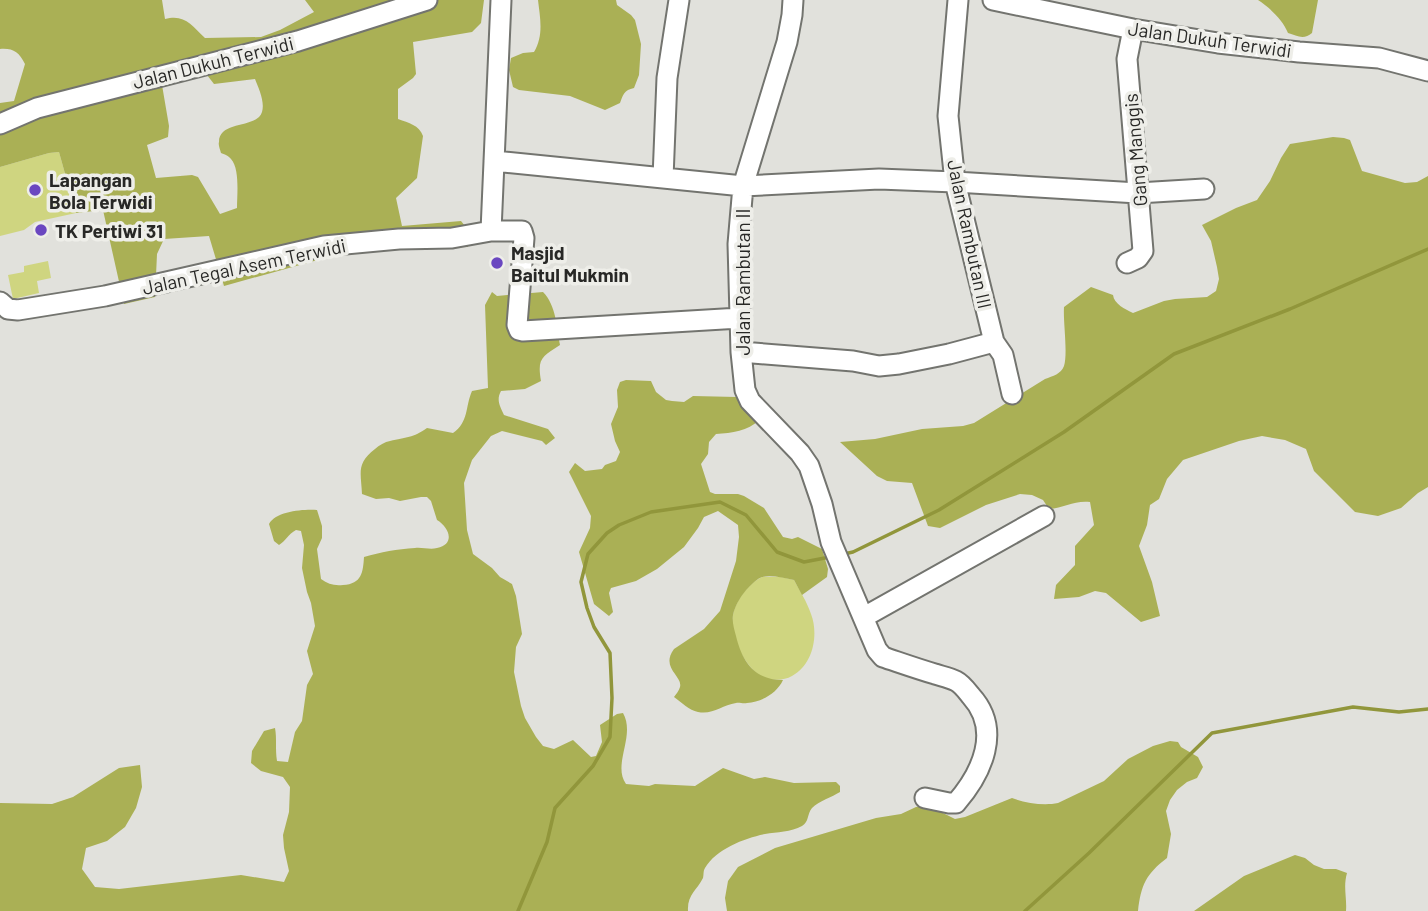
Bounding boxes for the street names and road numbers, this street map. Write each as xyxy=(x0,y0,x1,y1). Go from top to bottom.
street label: Jalan Dukuh Terwidi xyxy=(1127,16,1293,62)
street label: Jalan Dukuh Terwidi xyxy=(130,31,296,93)
street label: Gang Manggis xyxy=(1119,93,1151,207)
street label: Jalan Rambutan III xyxy=(943,157,997,311)
street label: Jalan Rambutan II xyxy=(731,209,754,355)
street label: Jalan Tegal Asem Terwidi xyxy=(140,233,348,299)

